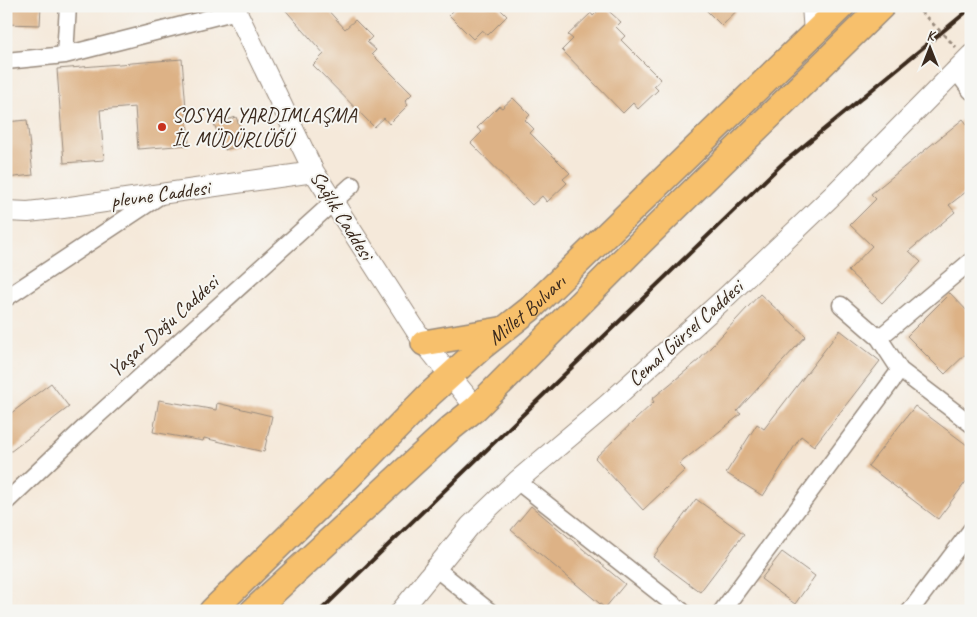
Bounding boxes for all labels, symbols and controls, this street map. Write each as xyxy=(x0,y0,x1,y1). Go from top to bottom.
north arrow xyxy=(904,22,954,72)
text: K xyxy=(926,27,936,44)
place label: SOSYAL YARDIMLAŞMA İL MÜDÜRLÜĞÜ xyxy=(172,102,358,152)
marker: SOSYAL YARDIMLAŞMA İL MÜDÜRLÜĞÜ xyxy=(156,121,168,133)
street label: Sağlık Caddesi xyxy=(304,166,381,267)
street label: plevne Caddesi xyxy=(109,174,214,214)
street label: Yaşar Doğu Caddesi xyxy=(102,267,226,382)
street label: Millet Bulvarı xyxy=(482,268,572,350)
street label: Cemal Gürsel Caddesi xyxy=(622,272,750,392)

